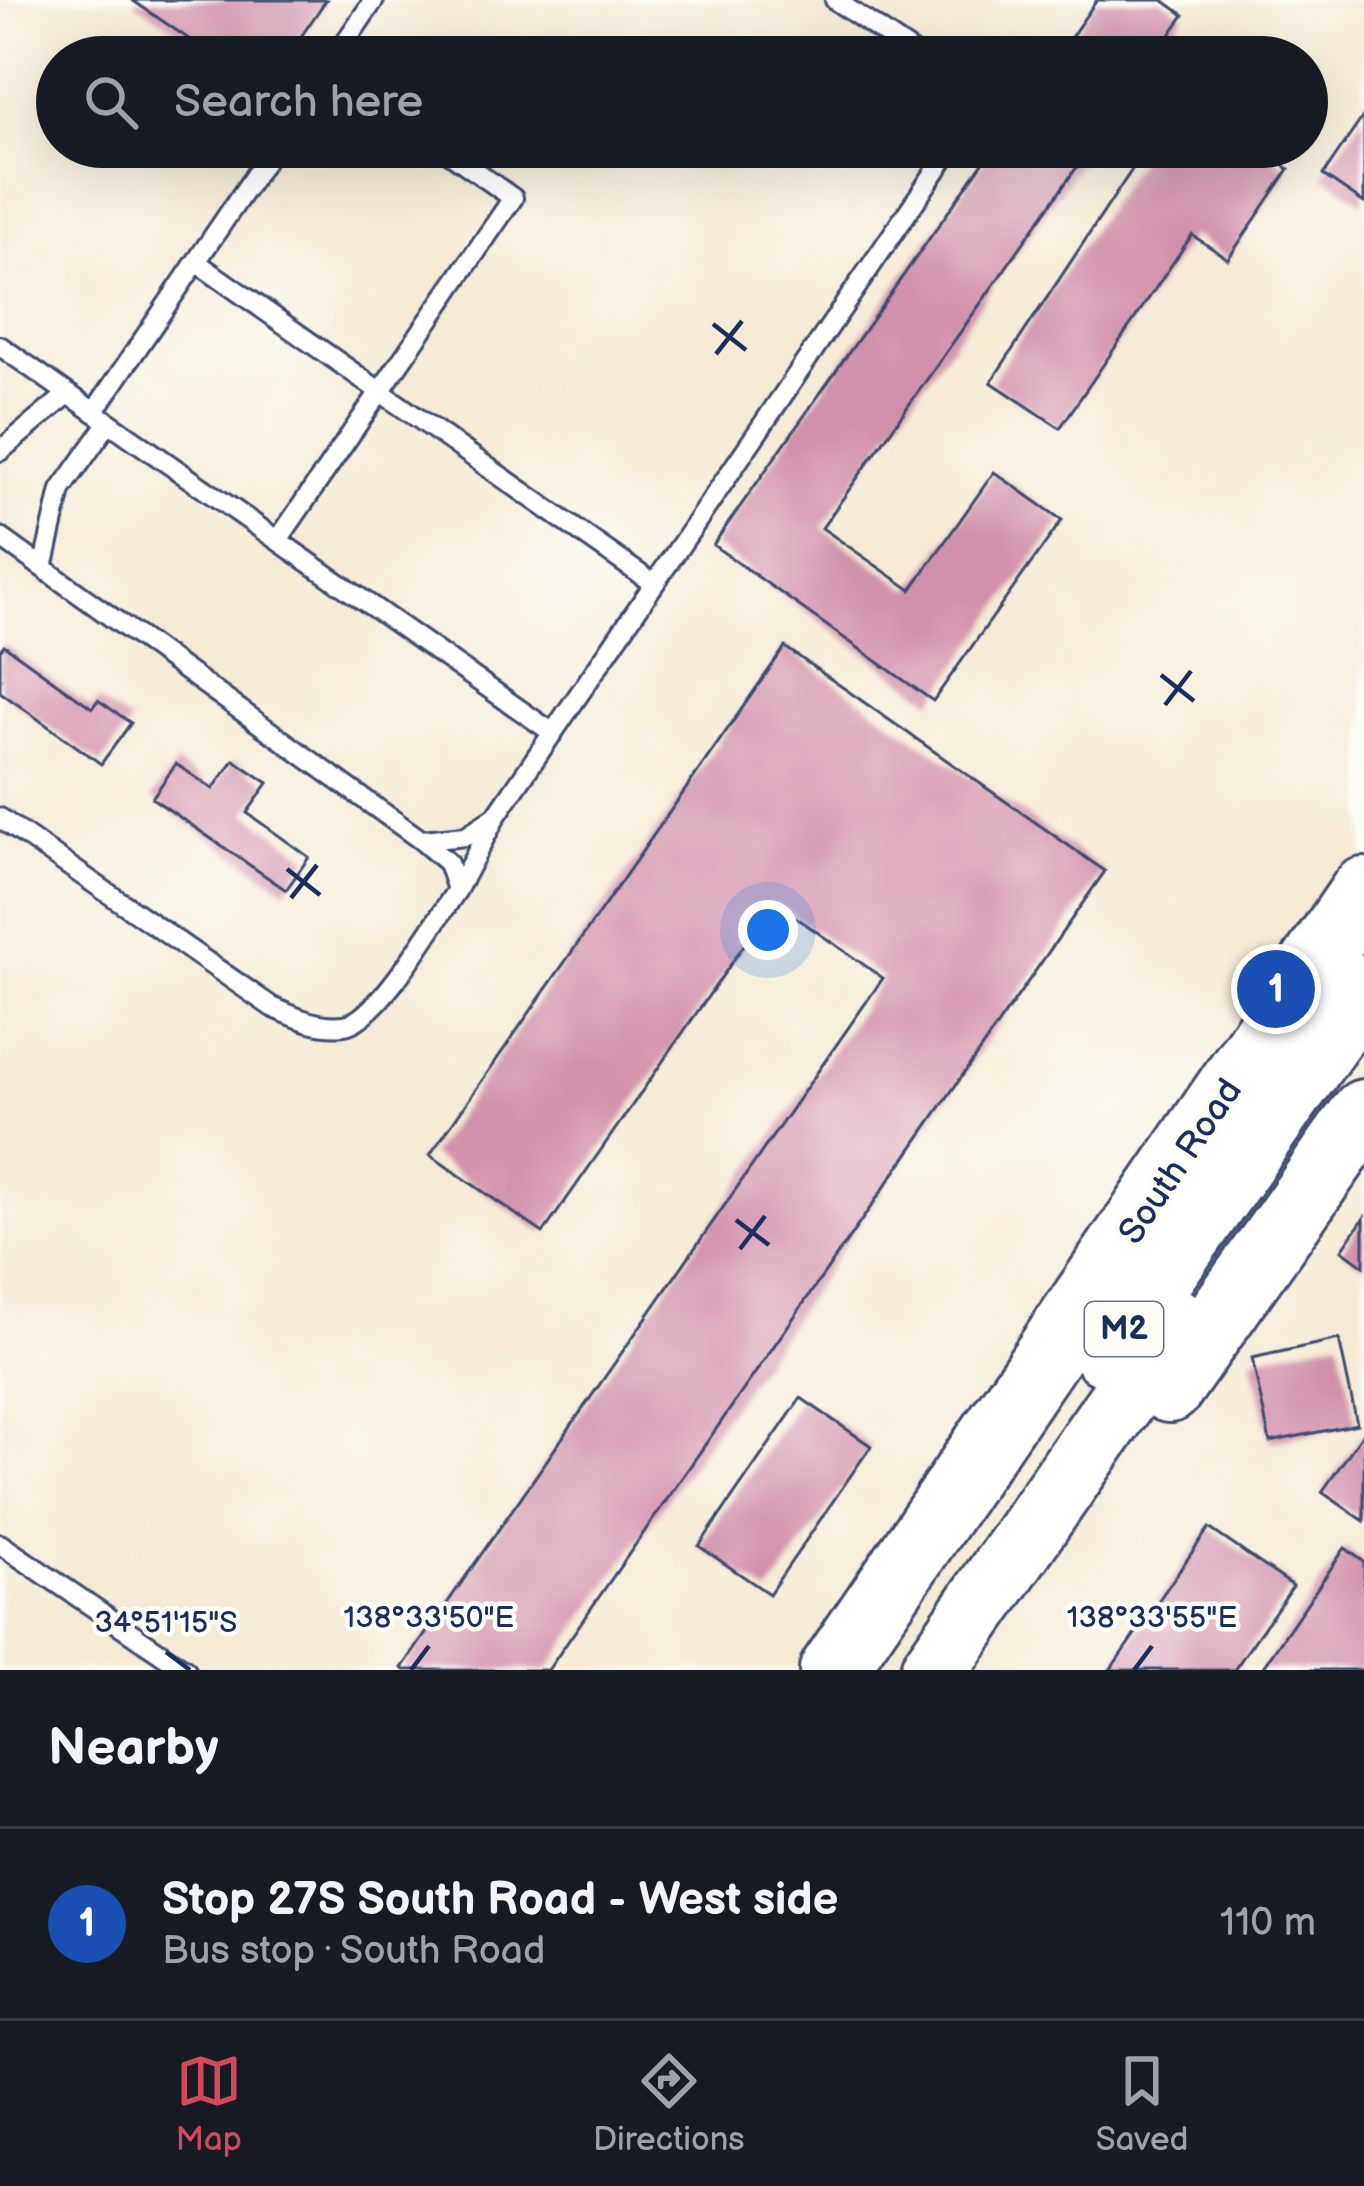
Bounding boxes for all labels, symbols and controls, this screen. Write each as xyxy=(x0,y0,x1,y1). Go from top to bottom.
search box xyxy=(36,36,1328,168)
icon: search xyxy=(78,69,144,135)
text: Search here xyxy=(174,75,423,130)
your location xyxy=(738,900,798,960)
pin: 1 xyxy=(1237,944,1315,1034)
street label: South Road xyxy=(1110,1071,1252,1253)
road number: M2 xyxy=(1085,1302,1163,1356)
text: 138°33'50"E xyxy=(344,1600,514,1636)
text: 138°33'55"E xyxy=(1067,1600,1237,1636)
text: 34°51'15"S xyxy=(94,1605,238,1641)
text: Nearby xyxy=(48,1718,219,1779)
text: Stop 27S South Road - West side xyxy=(162,1873,838,1928)
text: 1 xyxy=(79,1900,95,1947)
text: 110 m xyxy=(1220,1900,1316,1947)
text: Bus stop · South Road xyxy=(162,1928,545,1975)
tab: Map xyxy=(176,2048,242,2160)
tab: Directions xyxy=(593,2048,745,2160)
tab: Saved xyxy=(1096,2048,1188,2160)

